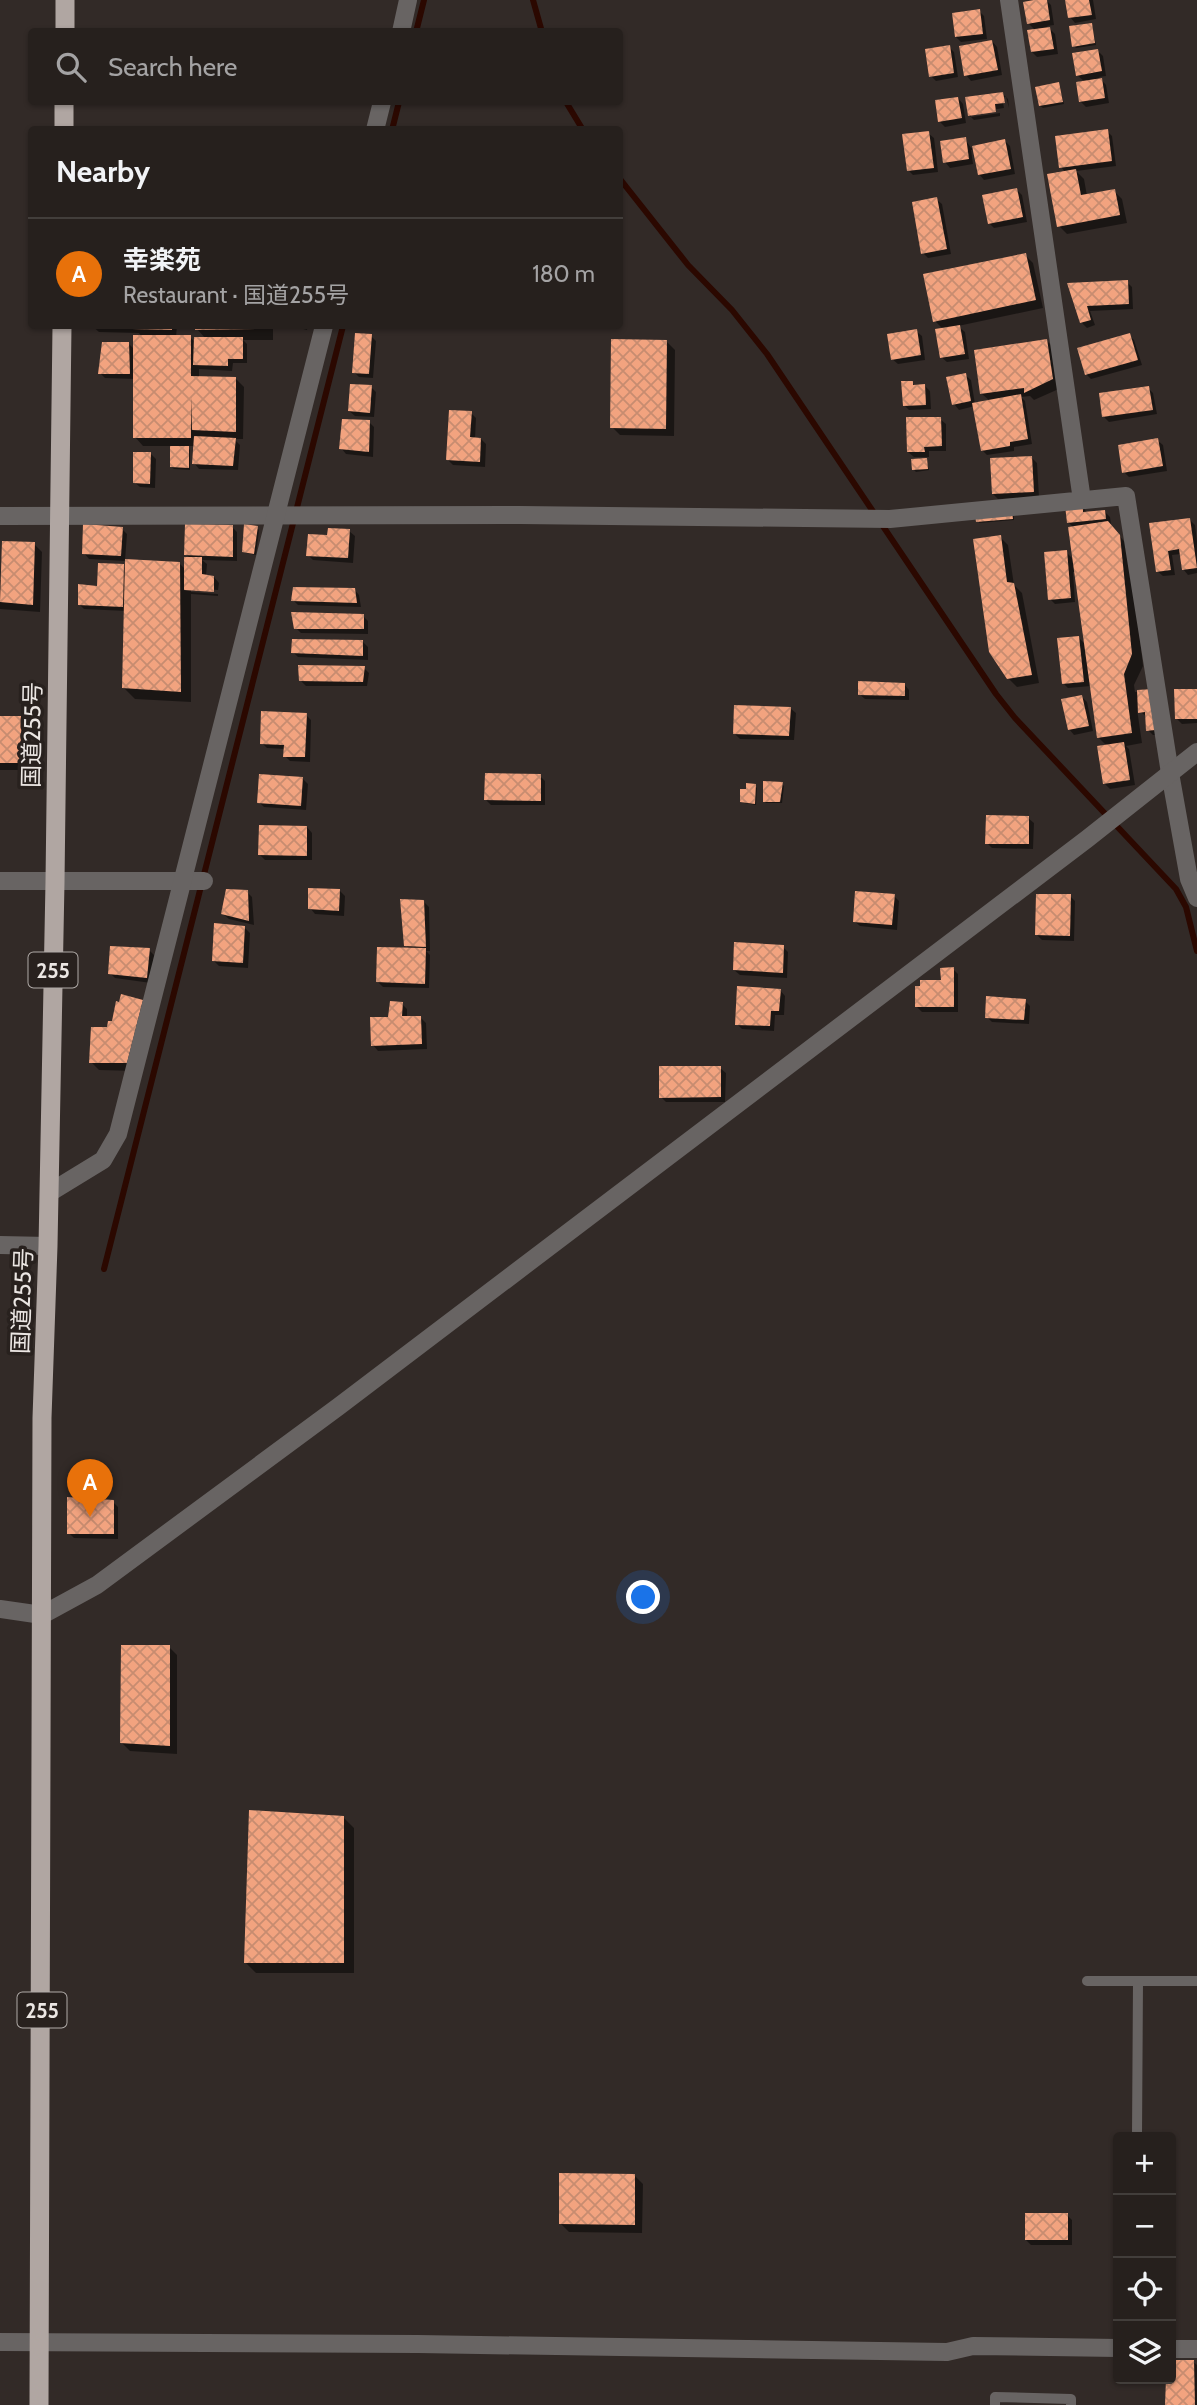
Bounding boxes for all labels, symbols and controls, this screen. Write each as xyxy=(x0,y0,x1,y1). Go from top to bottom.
search box xyxy=(28,28,623,105)
icon: search xyxy=(52,48,90,86)
text: Search here xyxy=(108,51,237,83)
text: Nearby xyxy=(56,153,150,190)
text: 幸楽苑 xyxy=(123,244,201,276)
text: A xyxy=(72,260,86,288)
text: 180 m xyxy=(532,260,595,288)
text: Restaurant · 国道255号 xyxy=(123,281,349,309)
street label: 国道255号 xyxy=(17,682,47,788)
road number: 255 xyxy=(28,953,78,988)
street label: 国道255号 xyxy=(6,1248,38,1354)
pin: A xyxy=(67,1459,113,1517)
your location xyxy=(626,1580,660,1614)
road number: 255 xyxy=(18,1993,66,2028)
map controls xyxy=(1113,2132,1176,2384)
button: + xyxy=(1113,2132,1176,2195)
button: − xyxy=(1113,2195,1176,2258)
button: locate xyxy=(1113,2258,1176,2321)
button: layers xyxy=(1113,2321,1176,2384)

